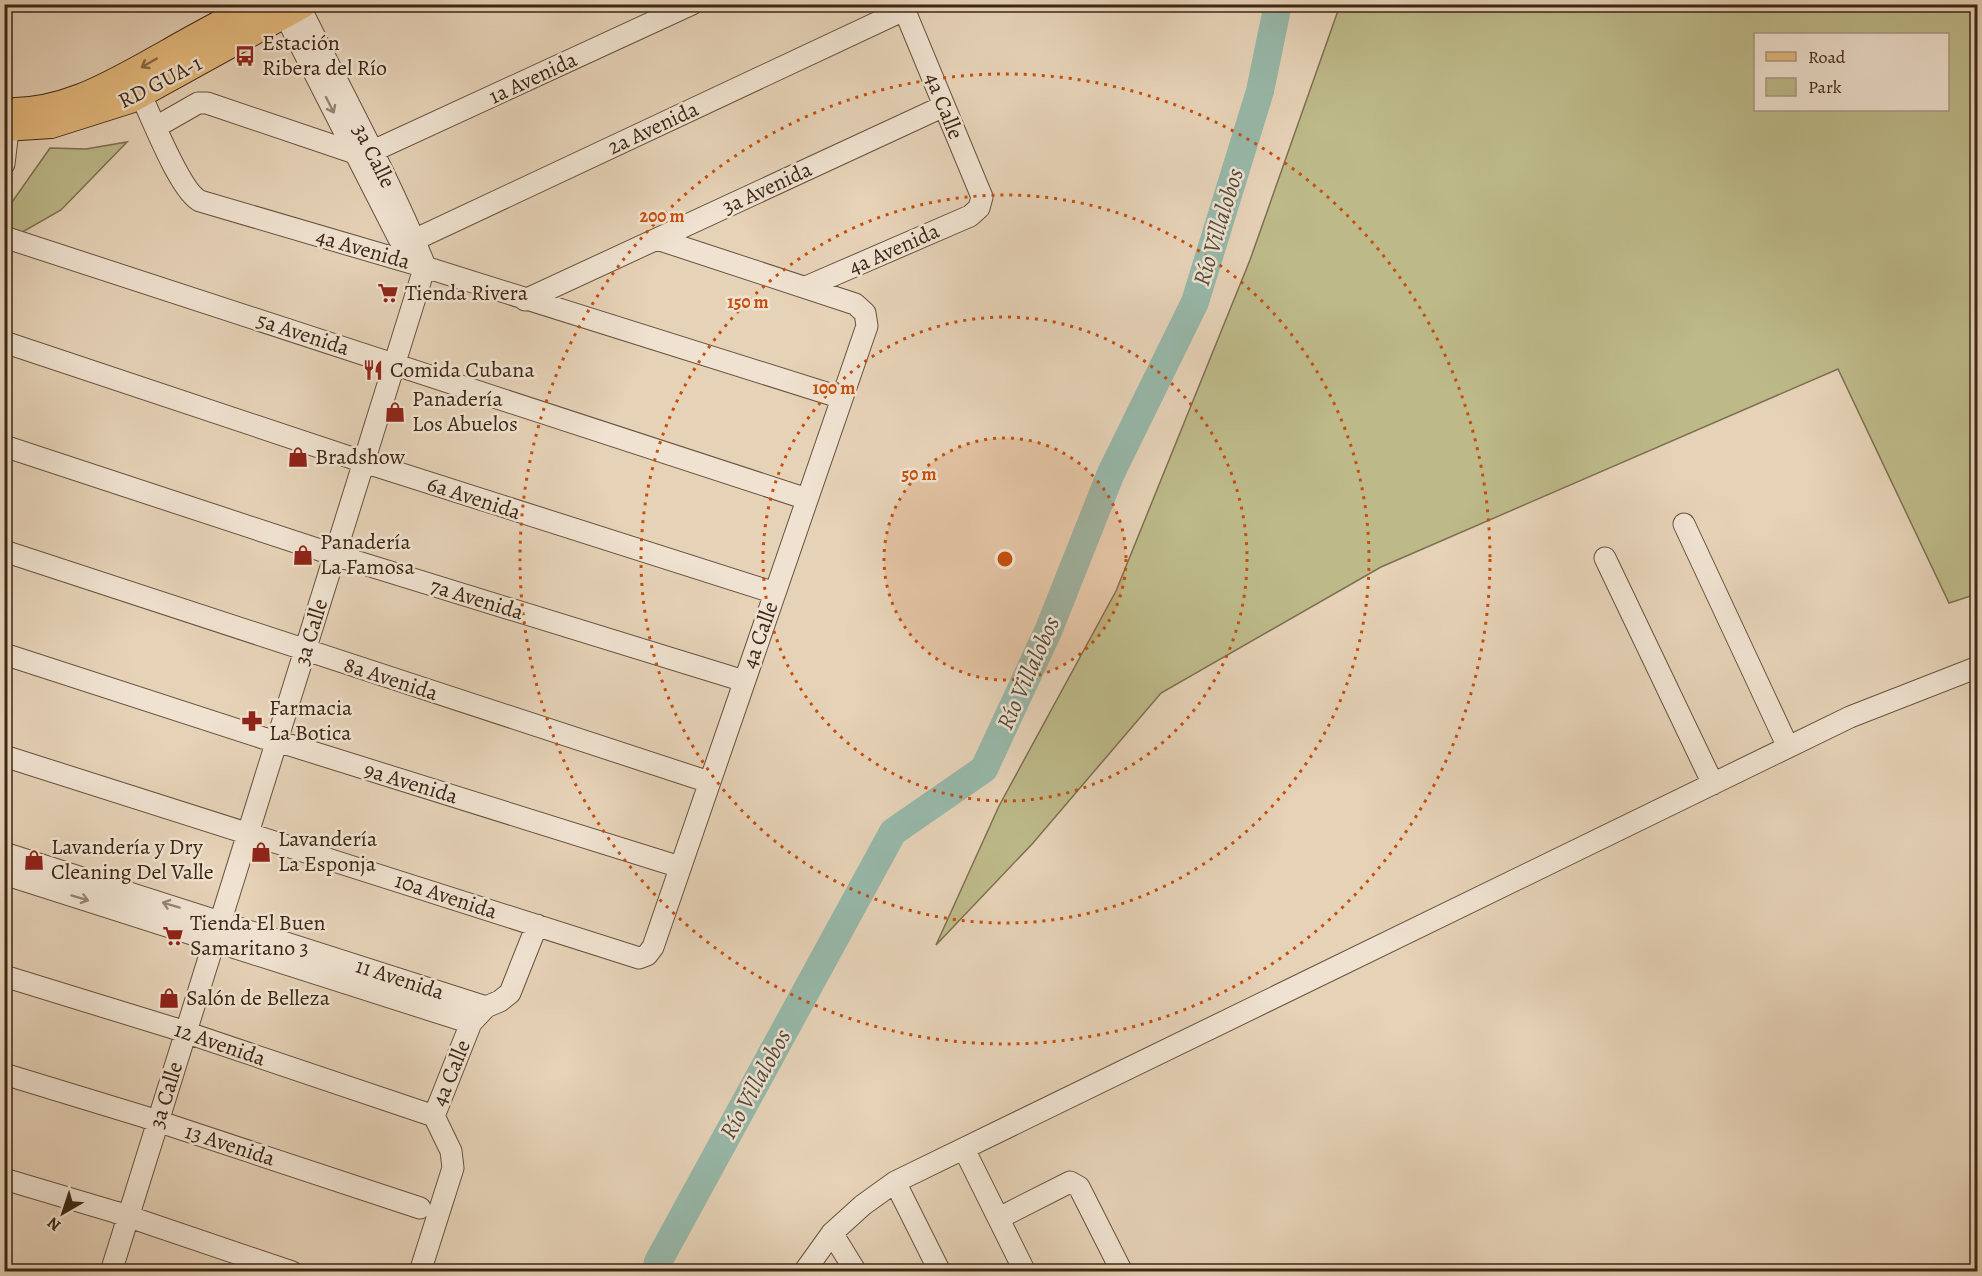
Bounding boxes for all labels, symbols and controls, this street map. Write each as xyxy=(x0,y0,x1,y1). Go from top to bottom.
place label: Estación Ribera del Río xyxy=(262,28,387,83)
legend xyxy=(1754,33,1949,111)
bus stop icon: Estación Ribera del Río xyxy=(233,44,257,68)
street label: 1a Avenida xyxy=(484,44,583,111)
text: Road xyxy=(1808,45,1846,69)
street label: RD GUA-1 xyxy=(113,48,207,116)
one-way arrow xyxy=(141,57,158,69)
street label: 4a Calle xyxy=(917,68,971,144)
text: Park xyxy=(1808,75,1842,99)
street label: 2a Avenida xyxy=(603,94,704,162)
one-way arrow xyxy=(325,95,337,113)
street label: 3a Calle xyxy=(345,119,403,193)
street label: 3a Avenida xyxy=(717,154,817,222)
water label: Río Villalobos xyxy=(1185,165,1251,289)
text: 200 m xyxy=(639,204,685,228)
street label: 4a Avenida xyxy=(844,215,945,282)
street label: 4a Avenida xyxy=(312,221,414,277)
place label: Tienda Rivera xyxy=(405,278,529,308)
supermarket icon: Tienda Rivera xyxy=(376,281,400,305)
text: 150 m xyxy=(727,290,769,314)
street label: 5a Avenida xyxy=(253,305,354,363)
place label: Comida Cubana xyxy=(390,355,535,385)
restaurant icon: Comida Cubana xyxy=(361,358,385,382)
text: 100 m xyxy=(813,376,855,400)
place label: Panadería Los Abuelos xyxy=(412,384,518,439)
shop icon: Panadería Los Abuelos xyxy=(383,400,407,424)
place label: Bradshow xyxy=(315,442,405,472)
shop icon: Bradshow xyxy=(286,445,310,469)
text: 50 m xyxy=(902,462,936,486)
street label: 6a Avenida xyxy=(423,469,525,527)
place label: Panadería La Famosa xyxy=(320,527,415,582)
shop icon: Panadería La Famosa xyxy=(291,543,315,567)
centre of rings xyxy=(995,549,1015,569)
street label: 7a Avenida xyxy=(427,571,528,628)
street label: 3a Calle xyxy=(287,595,335,669)
street label: 4a Calle xyxy=(735,597,785,673)
water label: Río Villalobos xyxy=(989,611,1067,735)
street label: 8a Avenida xyxy=(340,650,443,709)
place label: Farmacia La Botica xyxy=(269,693,353,748)
pharmacy icon: Farmacia La Botica xyxy=(240,709,264,733)
street label: 9a Avenida xyxy=(360,755,462,812)
place label: Lavandería La Esponja xyxy=(278,824,378,879)
place label: Lavandería y Dry Cleaning Del Valle xyxy=(51,832,214,887)
shop icon: Lavandería La Esponja xyxy=(249,840,273,864)
shop icon: Lavandería y Dry Cleaning Del Valle xyxy=(22,848,46,872)
street label: 10a Avenida xyxy=(391,865,502,927)
one-way arrow xyxy=(70,893,89,904)
one-way arrow xyxy=(162,899,181,910)
place label: Tienda El Buen Samaritano 3 xyxy=(190,908,326,963)
supermarket icon: Tienda El Buen Samaritano 3 xyxy=(161,924,185,948)
street label: 11 Avenida xyxy=(352,951,449,1008)
place label: Salón de Belleza xyxy=(186,983,331,1013)
shop icon: Salón de Belleza xyxy=(157,986,181,1010)
street label: 12 Avenida xyxy=(171,1014,270,1074)
water label: Río Villalobos xyxy=(712,1023,798,1145)
street label: 4a Calle xyxy=(424,1035,478,1111)
street label: 3a Calle xyxy=(142,1058,190,1132)
street label: 13 Avenida xyxy=(181,1116,280,1174)
north arrow xyxy=(33,1183,93,1243)
text: N xyxy=(42,1211,66,1236)

